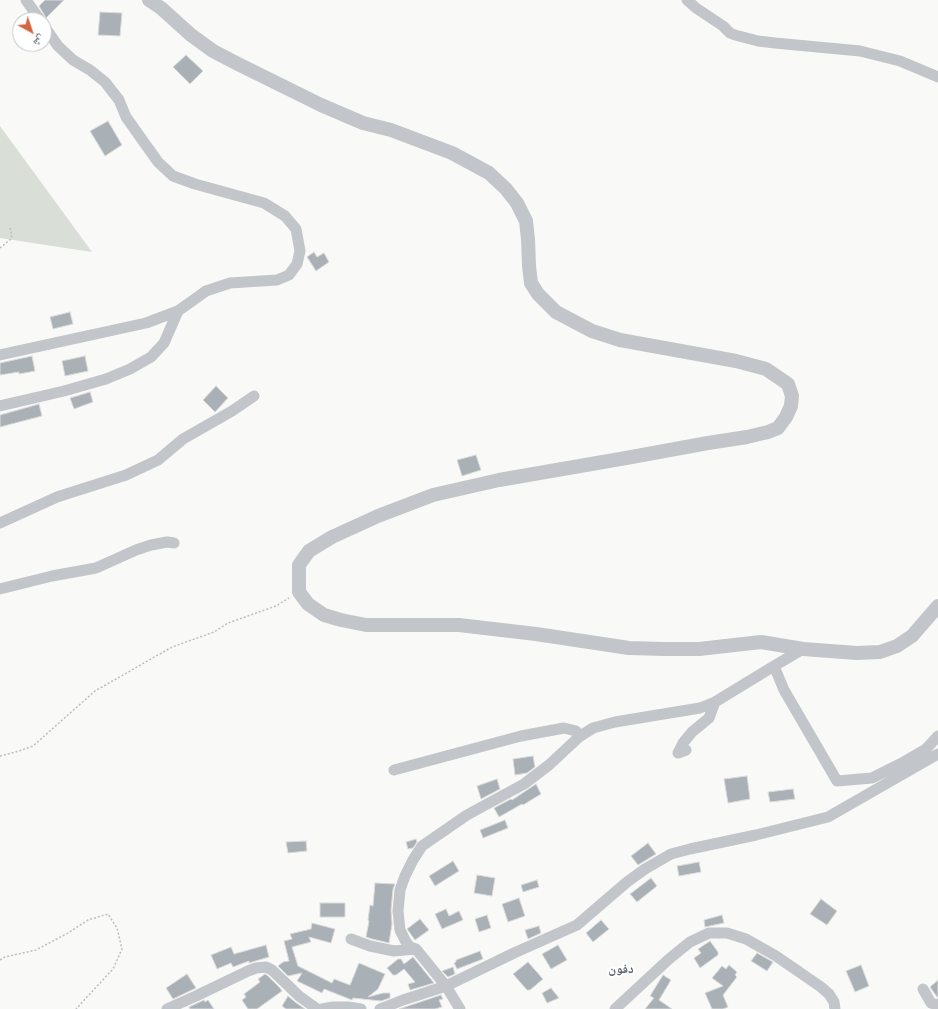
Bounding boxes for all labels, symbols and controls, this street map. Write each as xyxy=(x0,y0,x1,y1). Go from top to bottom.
north arrow xyxy=(12,12,52,52)
text: ش xyxy=(31,32,48,50)
district label: دفون xyxy=(608,962,634,978)

